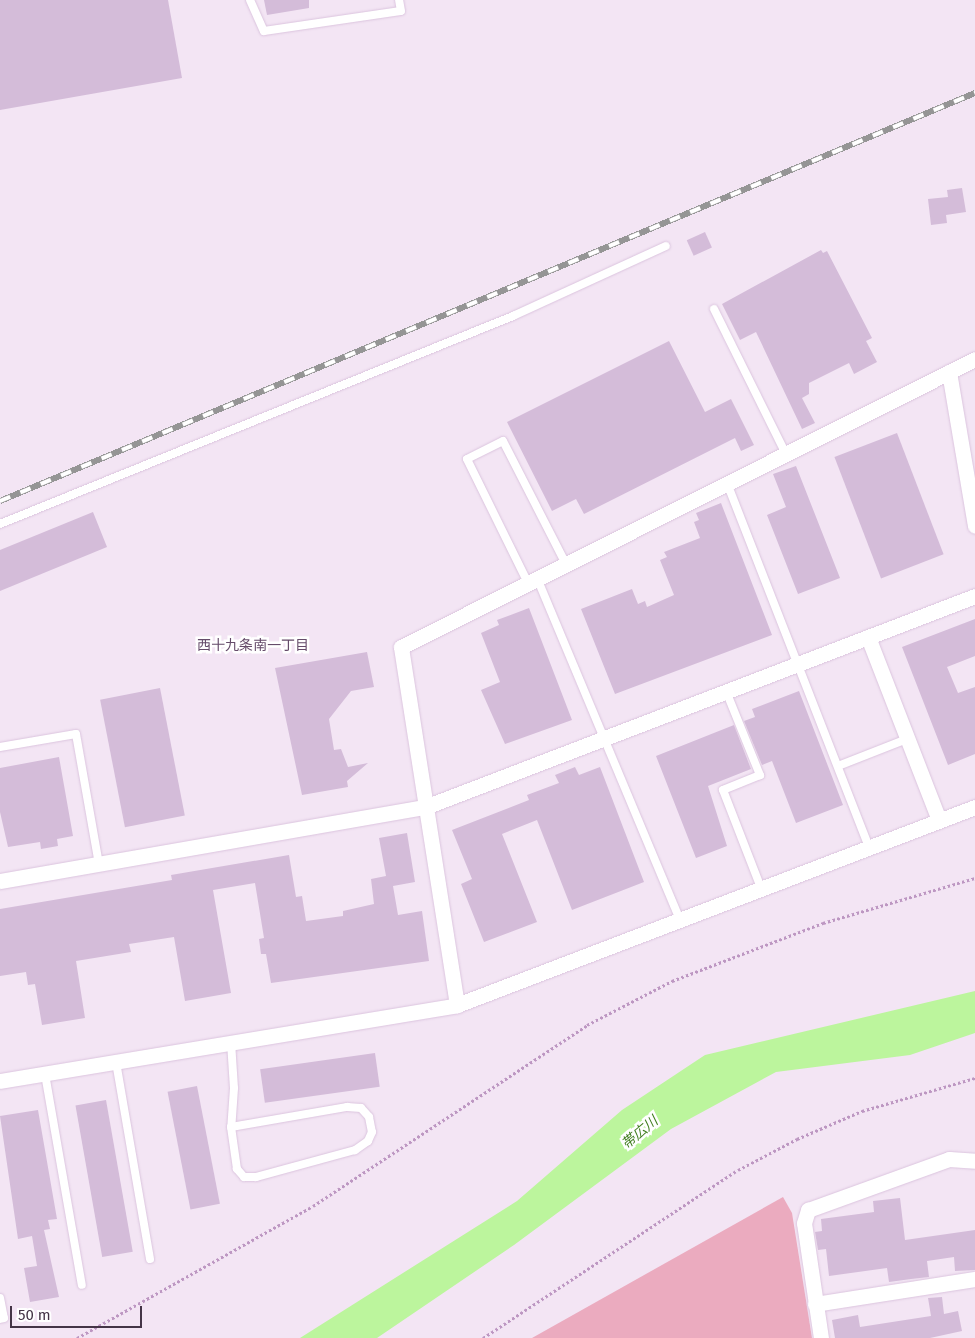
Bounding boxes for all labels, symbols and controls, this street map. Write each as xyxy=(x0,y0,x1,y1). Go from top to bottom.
district label: 西十九条南一丁目 xyxy=(197,638,309,654)
water label: 帯広川 xyxy=(619,1113,661,1153)
scale bar xyxy=(12,1296,145,1328)
text: 50 m xyxy=(18,1306,51,1324)

